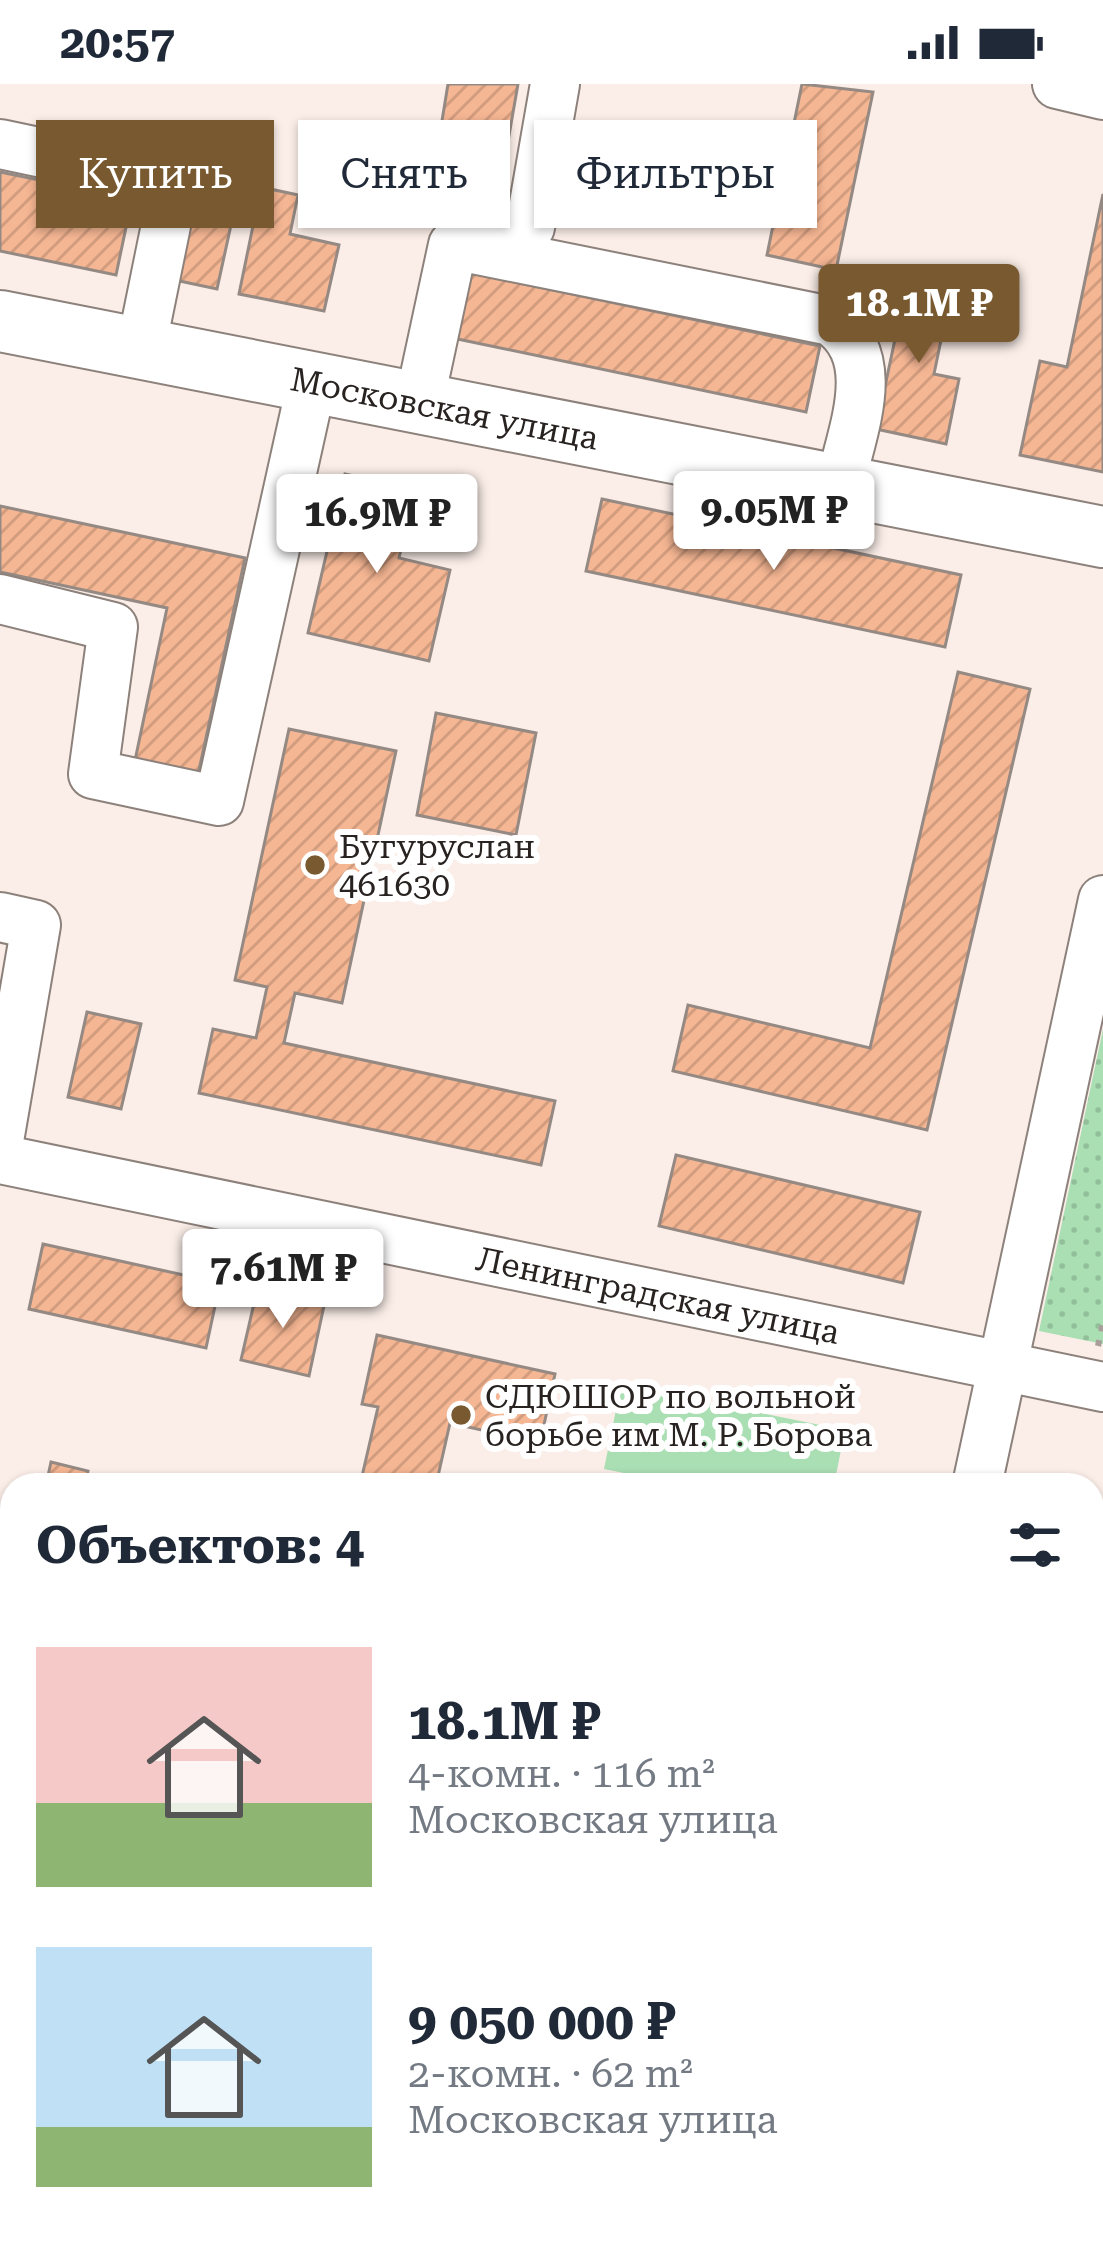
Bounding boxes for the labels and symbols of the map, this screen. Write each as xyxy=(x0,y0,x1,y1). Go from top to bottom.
pin: 18.1M ₽ xyxy=(808,264,1030,366)
street label: Московская улица xyxy=(287,359,602,457)
pin: 9.05M ₽ xyxy=(663,471,885,573)
pin: 16.9M ₽ xyxy=(266,474,488,576)
place label: Бугуруслан 461630 xyxy=(339,827,535,904)
marker: Бугуруслан 461630 xyxy=(302,852,328,878)
pin: 7.61M ₽ xyxy=(172,1229,394,1331)
street label: Ленинградская улица xyxy=(473,1238,843,1352)
place label: СДЮШОР по вольной борьбе им М. Р. Борова xyxy=(485,1377,872,1454)
marker: СДЮШОР по вольной борьбе им М. Р. Борова xyxy=(448,1402,474,1428)

